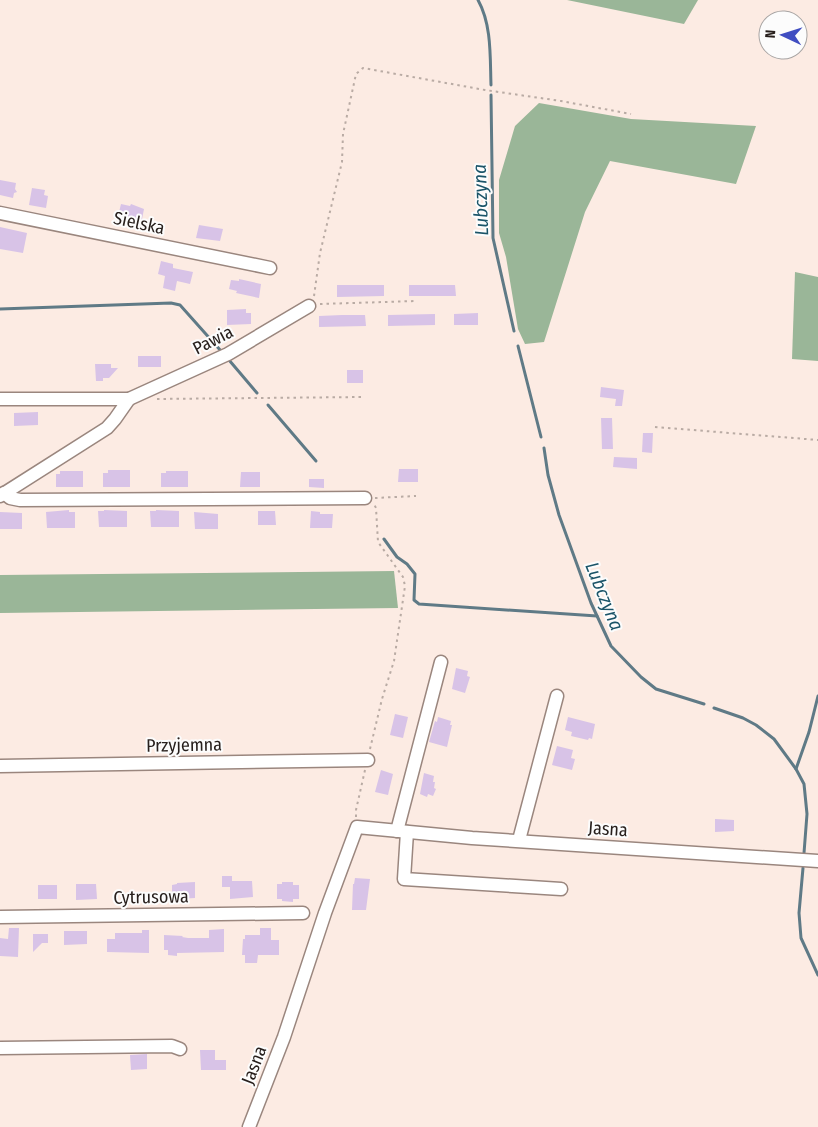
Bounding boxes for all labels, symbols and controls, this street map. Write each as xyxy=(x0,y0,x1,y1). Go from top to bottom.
north arrow xyxy=(758,10,808,60)
text: N xyxy=(762,29,779,39)
water label: Lubczyna xyxy=(468,164,493,236)
street label: Sielska xyxy=(111,207,167,239)
street label: Pawia xyxy=(189,321,237,359)
water label: Lubczyna xyxy=(580,559,629,634)
street label: Przyjemna xyxy=(146,733,222,757)
street label: Jasna xyxy=(587,817,629,841)
street label: Cytrusowa xyxy=(113,885,189,909)
street label: Jasna xyxy=(237,1042,271,1087)

